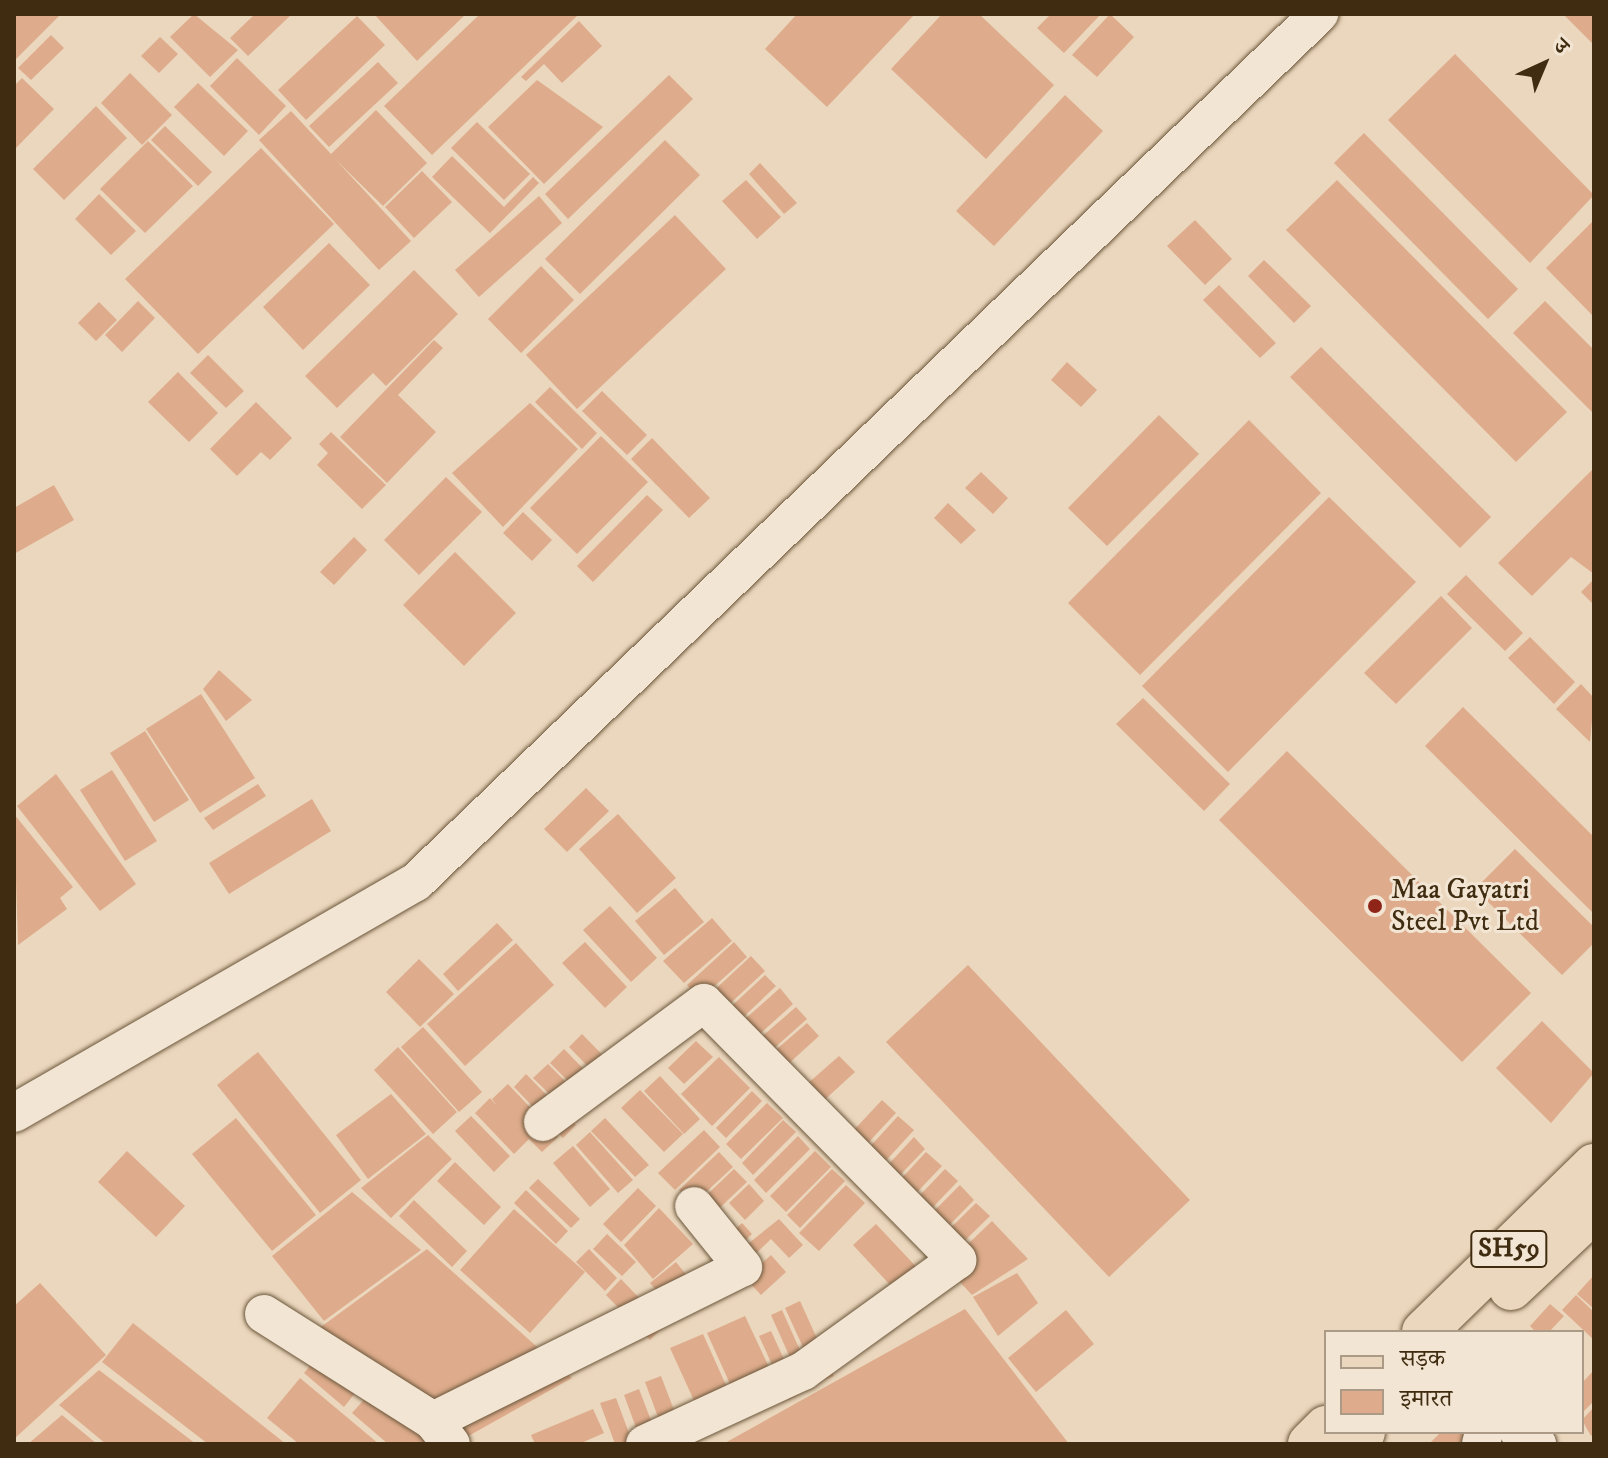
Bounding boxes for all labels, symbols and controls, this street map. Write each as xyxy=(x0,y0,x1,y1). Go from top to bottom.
north arrow xyxy=(1504,24,1584,104)
text: उ xyxy=(1548,33,1574,60)
place label: Maa Gayatri Steel Pvt Ltd xyxy=(1391,873,1539,939)
marker: Maa Gayatri Steel Pvt Ltd xyxy=(1366,897,1384,915)
road number: SH59 xyxy=(1469,1227,1549,1271)
legend xyxy=(1324,1330,1584,1434)
text: सड़क xyxy=(1400,1344,1445,1374)
text: इमारत xyxy=(1400,1384,1452,1414)

